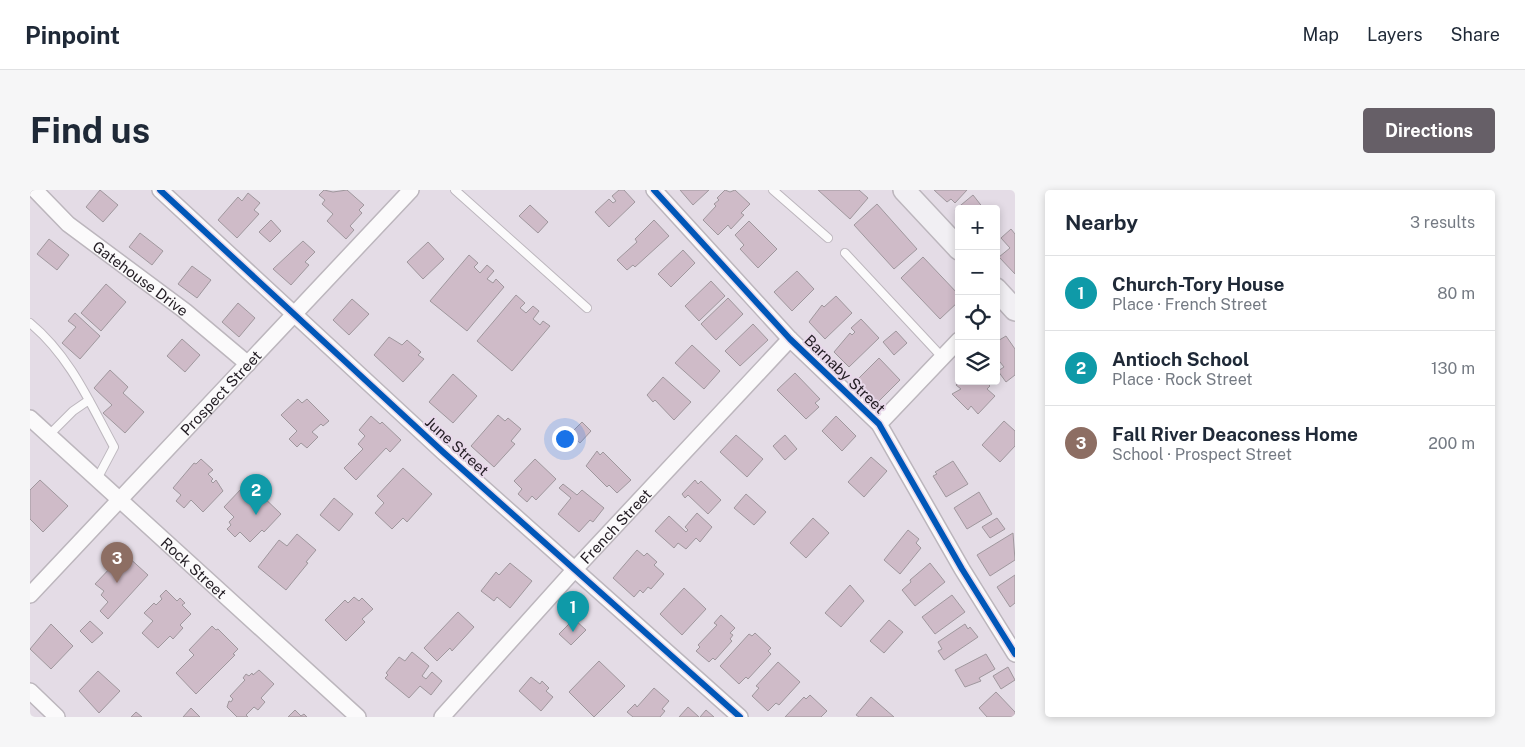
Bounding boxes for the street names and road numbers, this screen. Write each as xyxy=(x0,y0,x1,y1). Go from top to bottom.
street label: Gatehouse Drive xyxy=(90,237,192,319)
street label: Barnaby Street xyxy=(801,331,889,417)
street label: Prospect Street xyxy=(177,347,264,438)
street label: June Street xyxy=(422,413,492,479)
street label: French Street xyxy=(576,485,654,567)
street label: Rock Street xyxy=(158,534,230,602)

